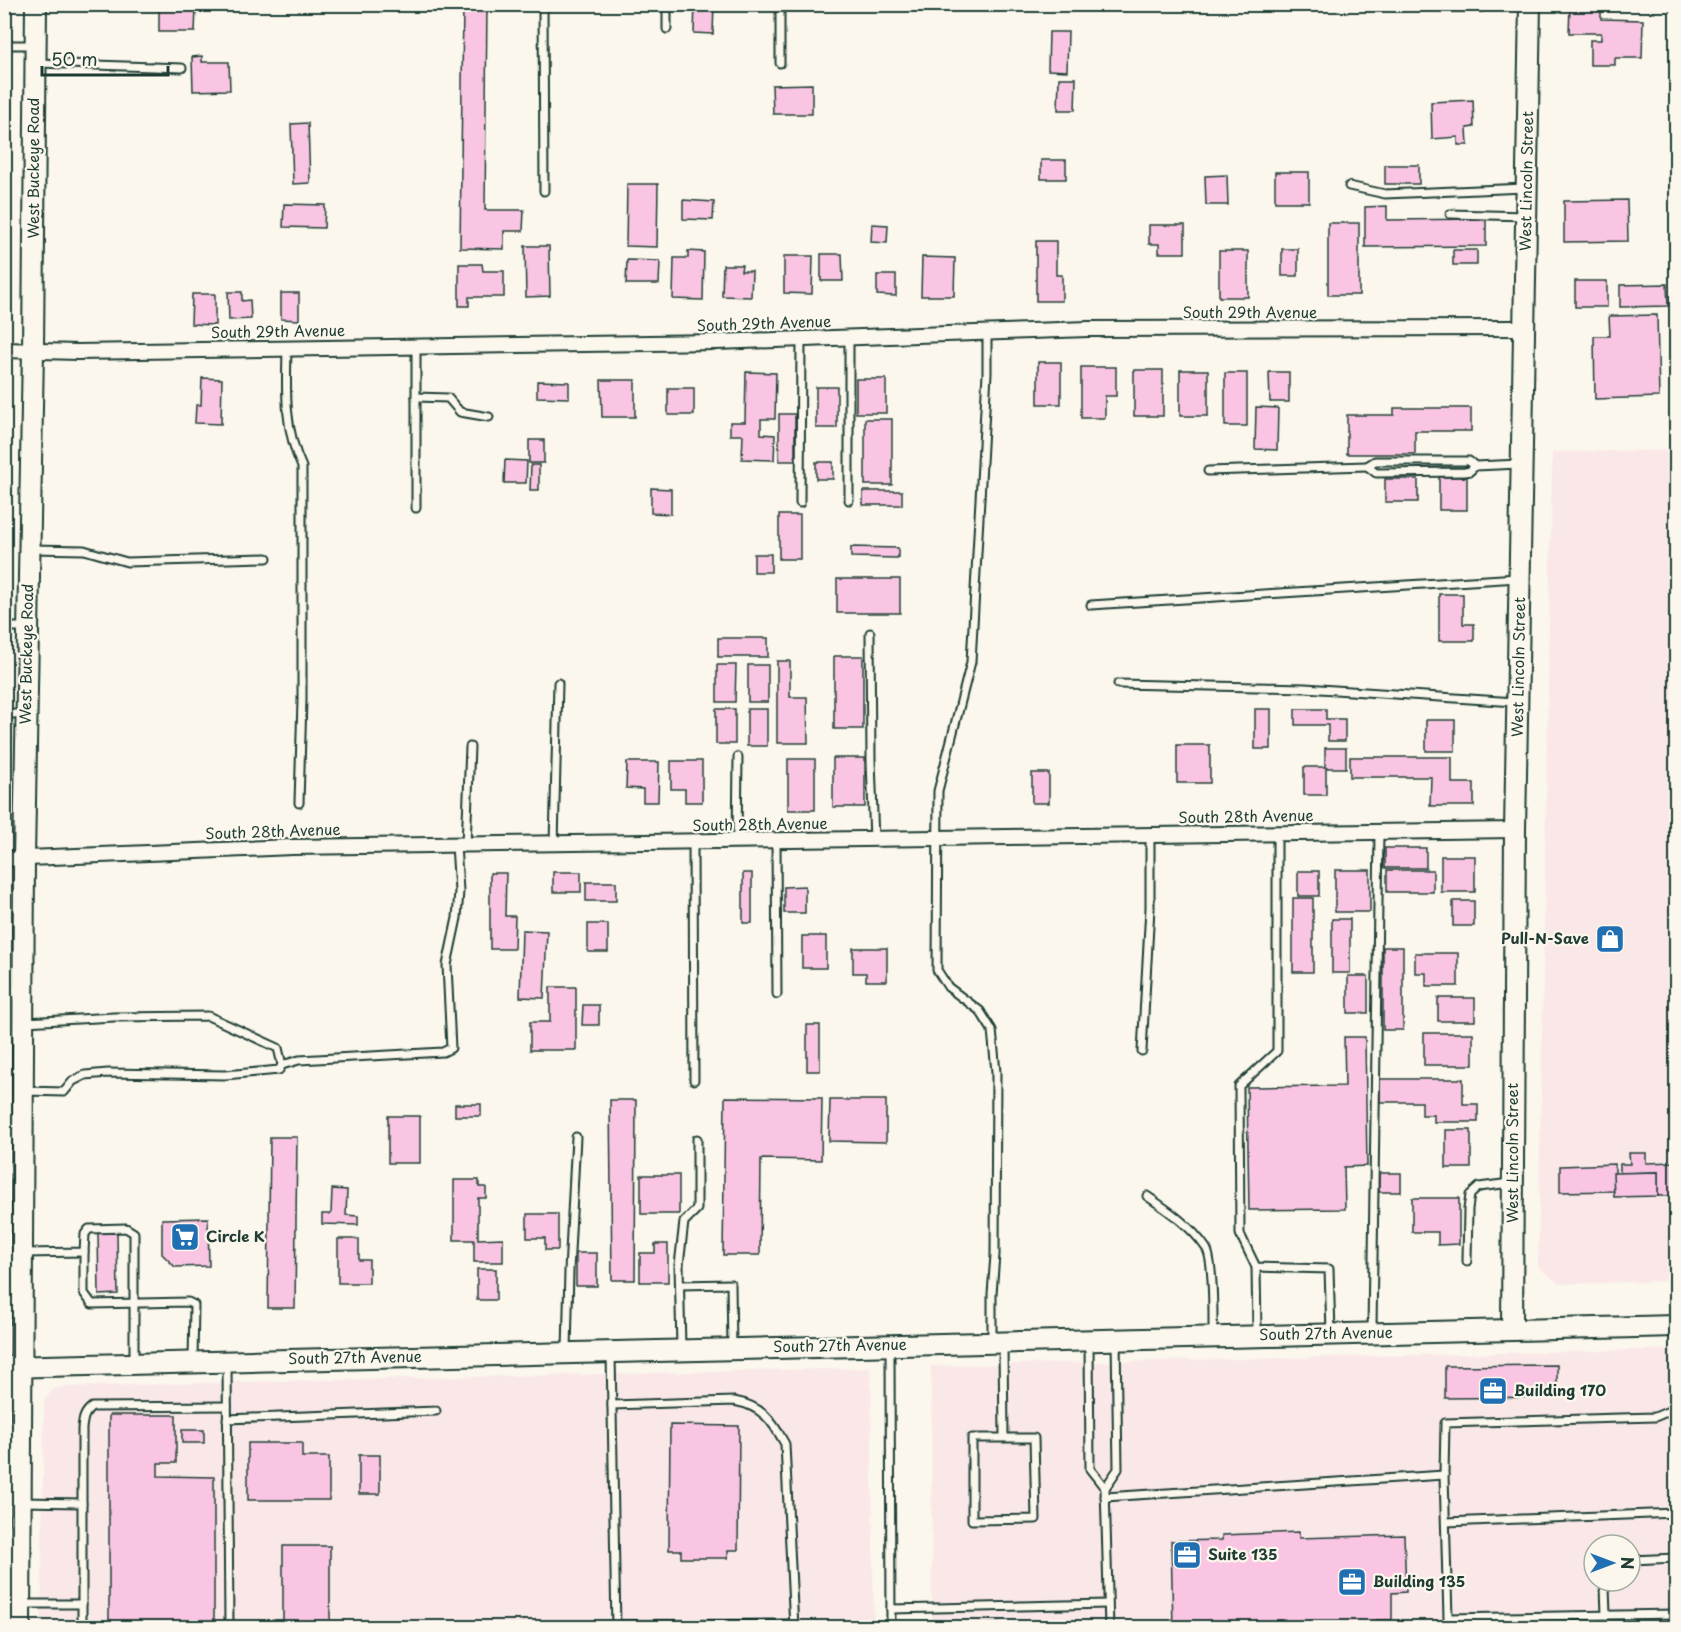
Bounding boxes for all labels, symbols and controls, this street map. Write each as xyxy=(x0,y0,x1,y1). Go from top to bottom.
scale bar xyxy=(42,39,168,77)
text: 50 m xyxy=(51,45,98,72)
street label: West Buckeye Road xyxy=(21,98,44,238)
street label: West Lincoln Street xyxy=(1513,111,1538,251)
street label: South 29th Avenue xyxy=(1183,300,1317,323)
street label: South 29th Avenue xyxy=(696,309,831,336)
street label: South 29th Avenue xyxy=(211,318,345,343)
street label: West Buckeye Road xyxy=(13,583,38,725)
street label: West Lincoln Street xyxy=(1505,597,1530,737)
street label: South 28th Avenue xyxy=(1178,803,1314,828)
street label: South 28th Avenue xyxy=(692,811,828,836)
street label: South 28th Avenue xyxy=(205,817,341,844)
shop icon: Pull-N-Save xyxy=(1594,923,1626,955)
place label: Pull-N-Save xyxy=(1501,926,1589,949)
street label: West Lincoln Street xyxy=(1500,1083,1523,1223)
supermarket icon: Circle K xyxy=(169,1221,201,1253)
place label: Circle K xyxy=(206,1224,265,1247)
street label: South 27th Avenue xyxy=(1259,1320,1393,1345)
street label: South 27th Avenue xyxy=(773,1332,907,1357)
street label: South 27th Avenue xyxy=(288,1344,422,1369)
office icon: Building 170 xyxy=(1477,1375,1509,1407)
place label: Building 170 xyxy=(1514,1378,1606,1401)
north arrow xyxy=(1582,1533,1642,1593)
office icon: Suite 135 xyxy=(1171,1539,1203,1571)
place label: Suite 135 xyxy=(1208,1542,1278,1565)
text: N xyxy=(1616,1557,1640,1569)
office icon: Building 135 xyxy=(1336,1566,1368,1598)
place label: Building 135 xyxy=(1373,1569,1465,1592)

